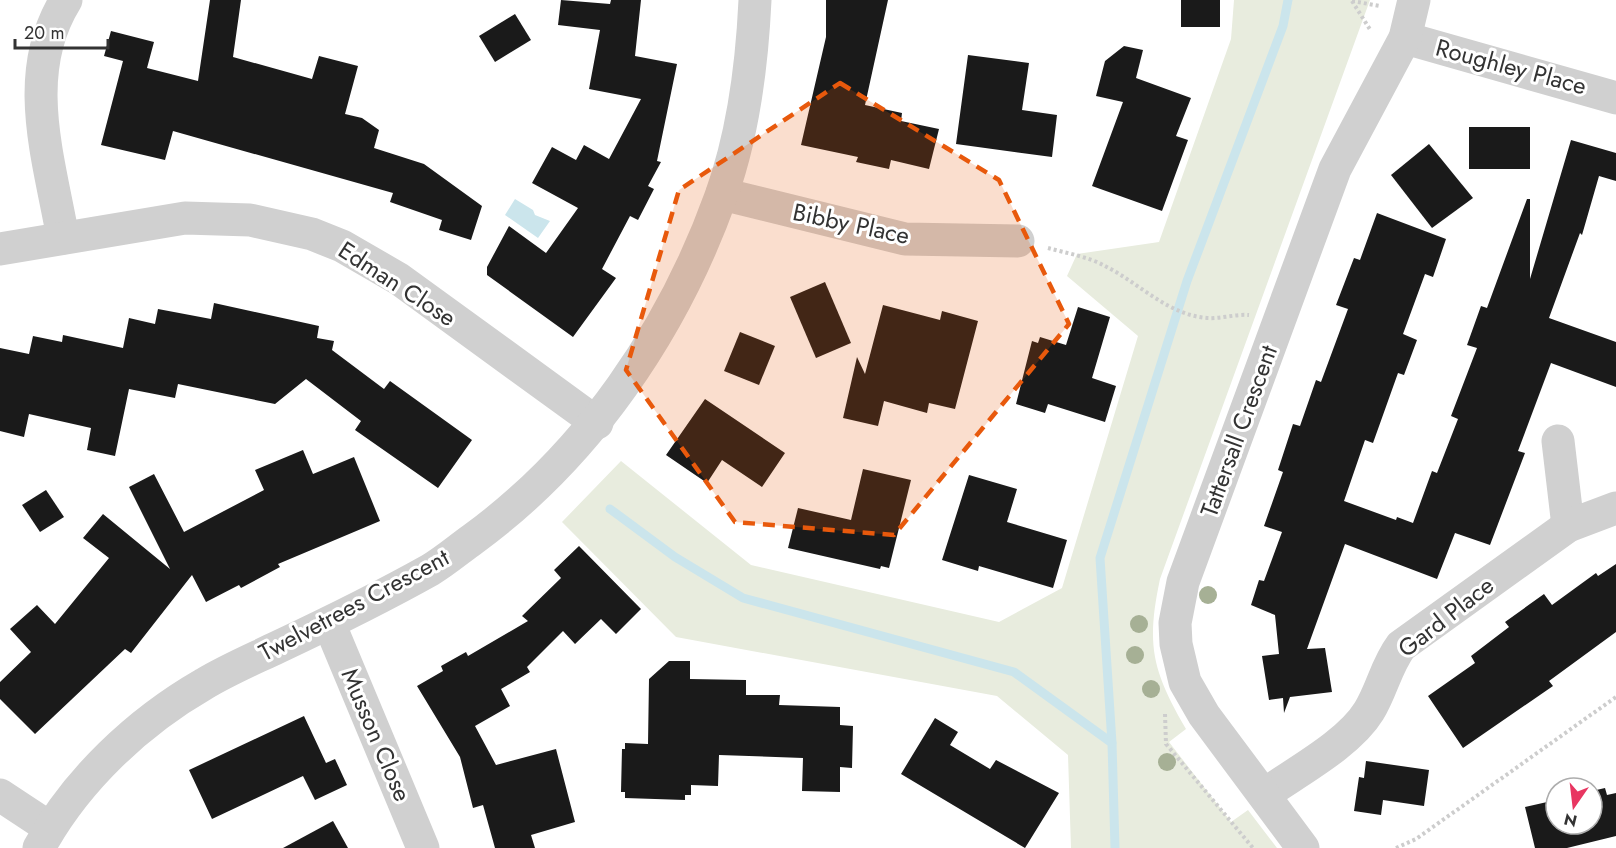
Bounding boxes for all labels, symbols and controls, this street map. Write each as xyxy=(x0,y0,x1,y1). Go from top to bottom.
scale bar xyxy=(15,12,108,50)
text: 20 m xyxy=(24,20,64,46)
street label: Roughley Place xyxy=(1432,30,1590,103)
street label: Bibby Place xyxy=(790,194,913,253)
street label: Edman Close xyxy=(332,232,463,335)
street label: Tattersall Crescent xyxy=(1191,340,1286,522)
street label: Twelvetrees Crescent xyxy=(253,540,455,669)
street label: Gard Place xyxy=(1390,568,1501,665)
street label: Musson Close xyxy=(333,663,420,807)
north arrow xyxy=(1544,776,1604,836)
text: N xyxy=(1562,807,1579,833)

